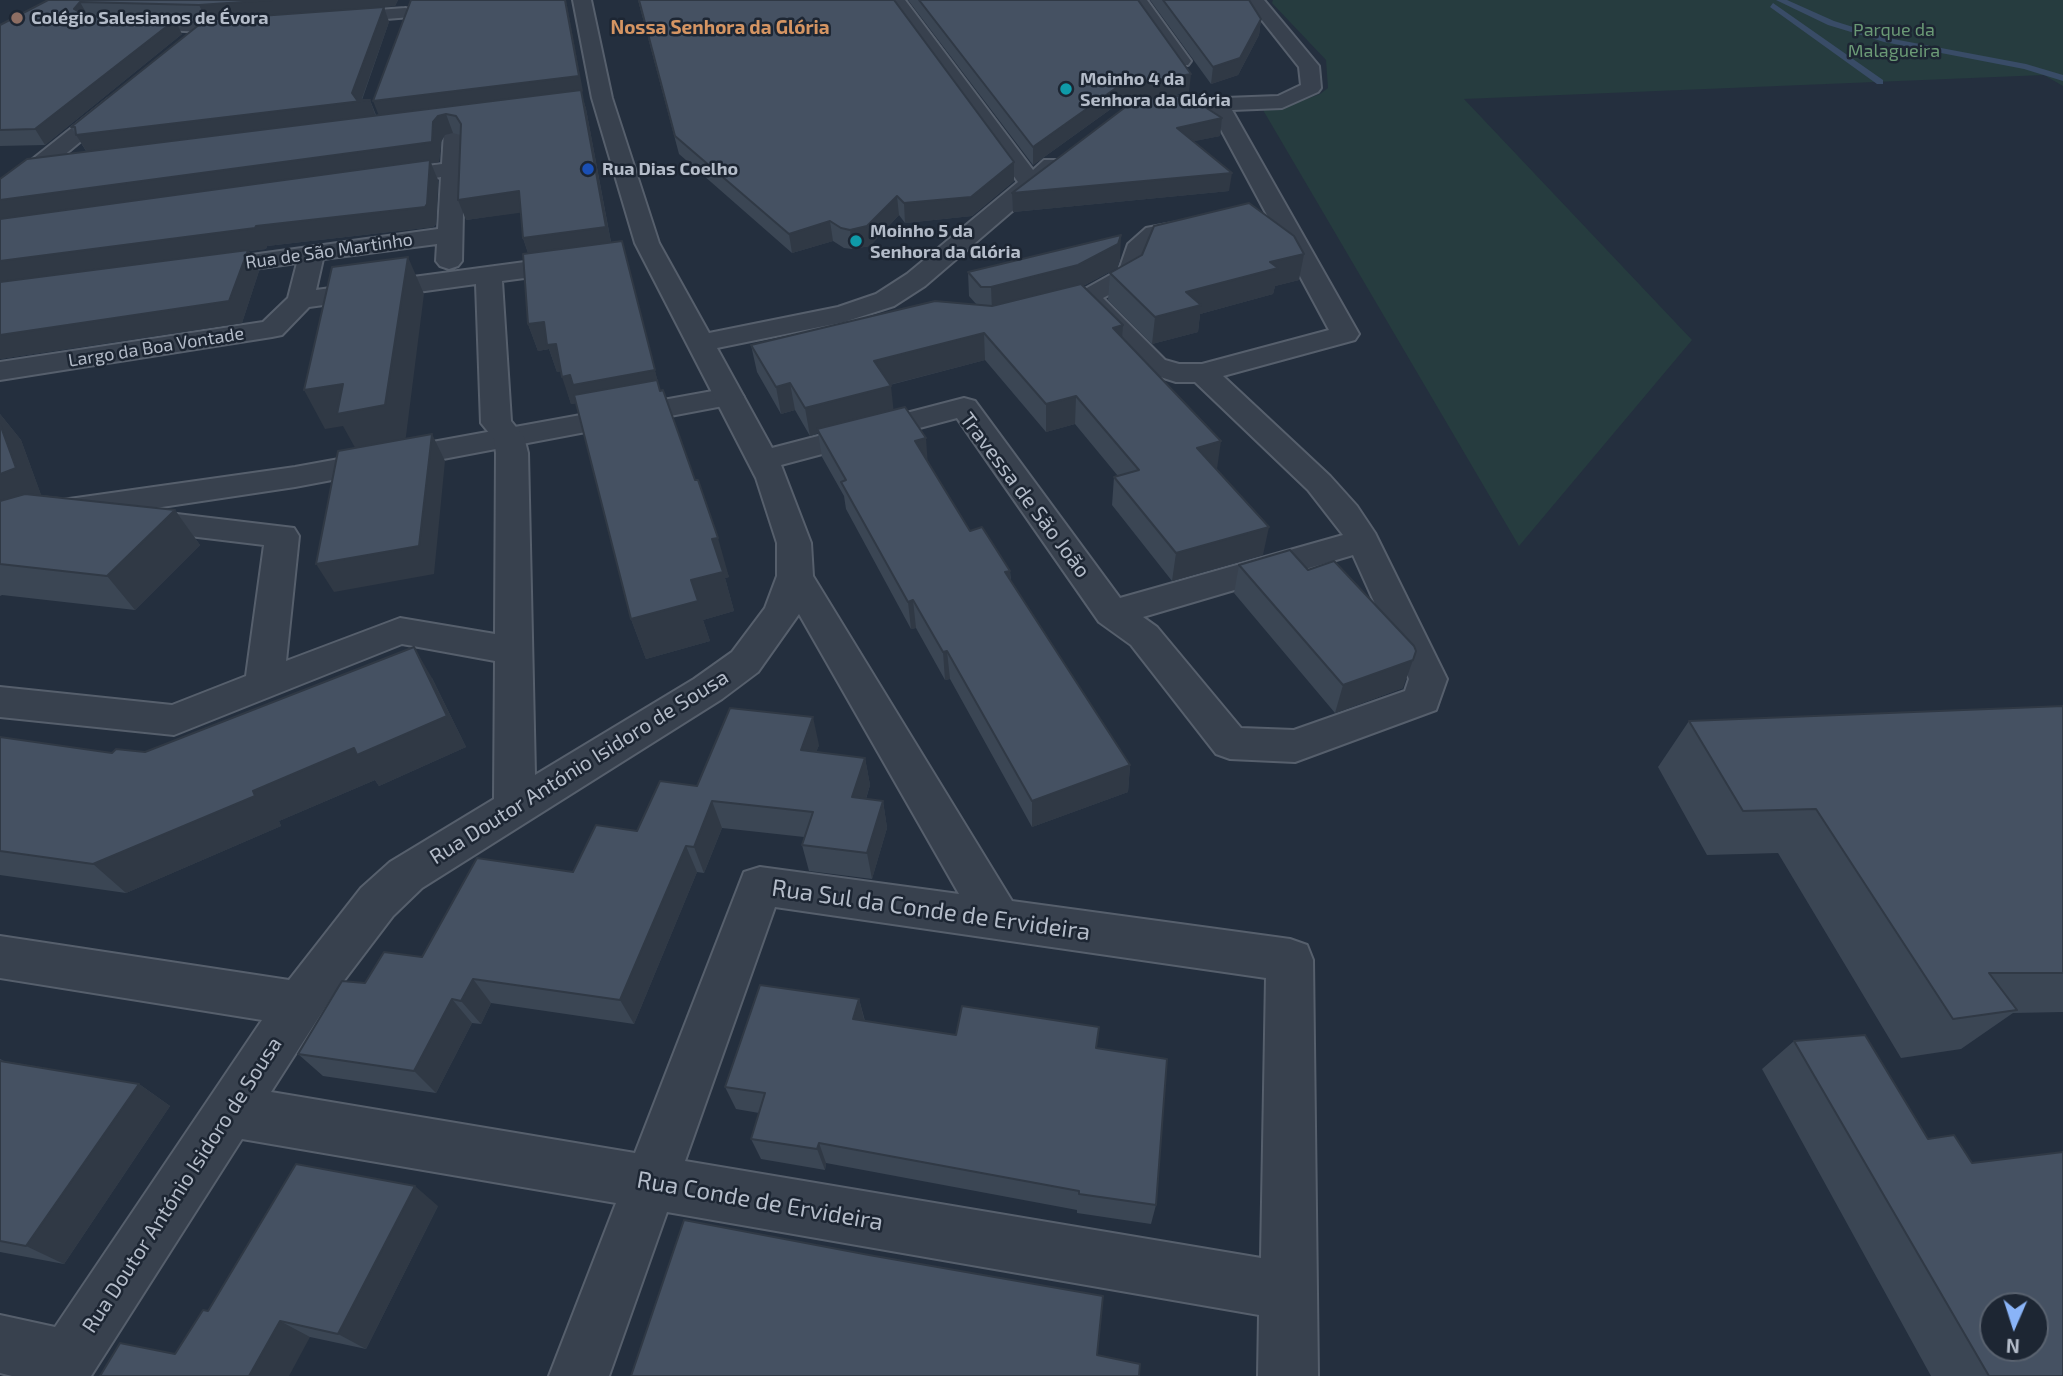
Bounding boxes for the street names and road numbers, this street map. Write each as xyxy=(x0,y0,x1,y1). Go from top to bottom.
street label: Rua de São Martinho xyxy=(244,229,414,273)
street label: Largo da Boa Vontade xyxy=(67,322,245,372)
street label: Travessa de São João xyxy=(955,407,1095,583)
street label: Rua Doutor António Isidoro de Sousa xyxy=(425,664,733,870)
street label: Rua Sul da Conde de Ervideira xyxy=(770,873,1092,947)
street label: Rua Doutor António Isidoro de Sousa xyxy=(77,1033,287,1337)
street label: Rua Conde de Ervideira xyxy=(635,1165,885,1237)

